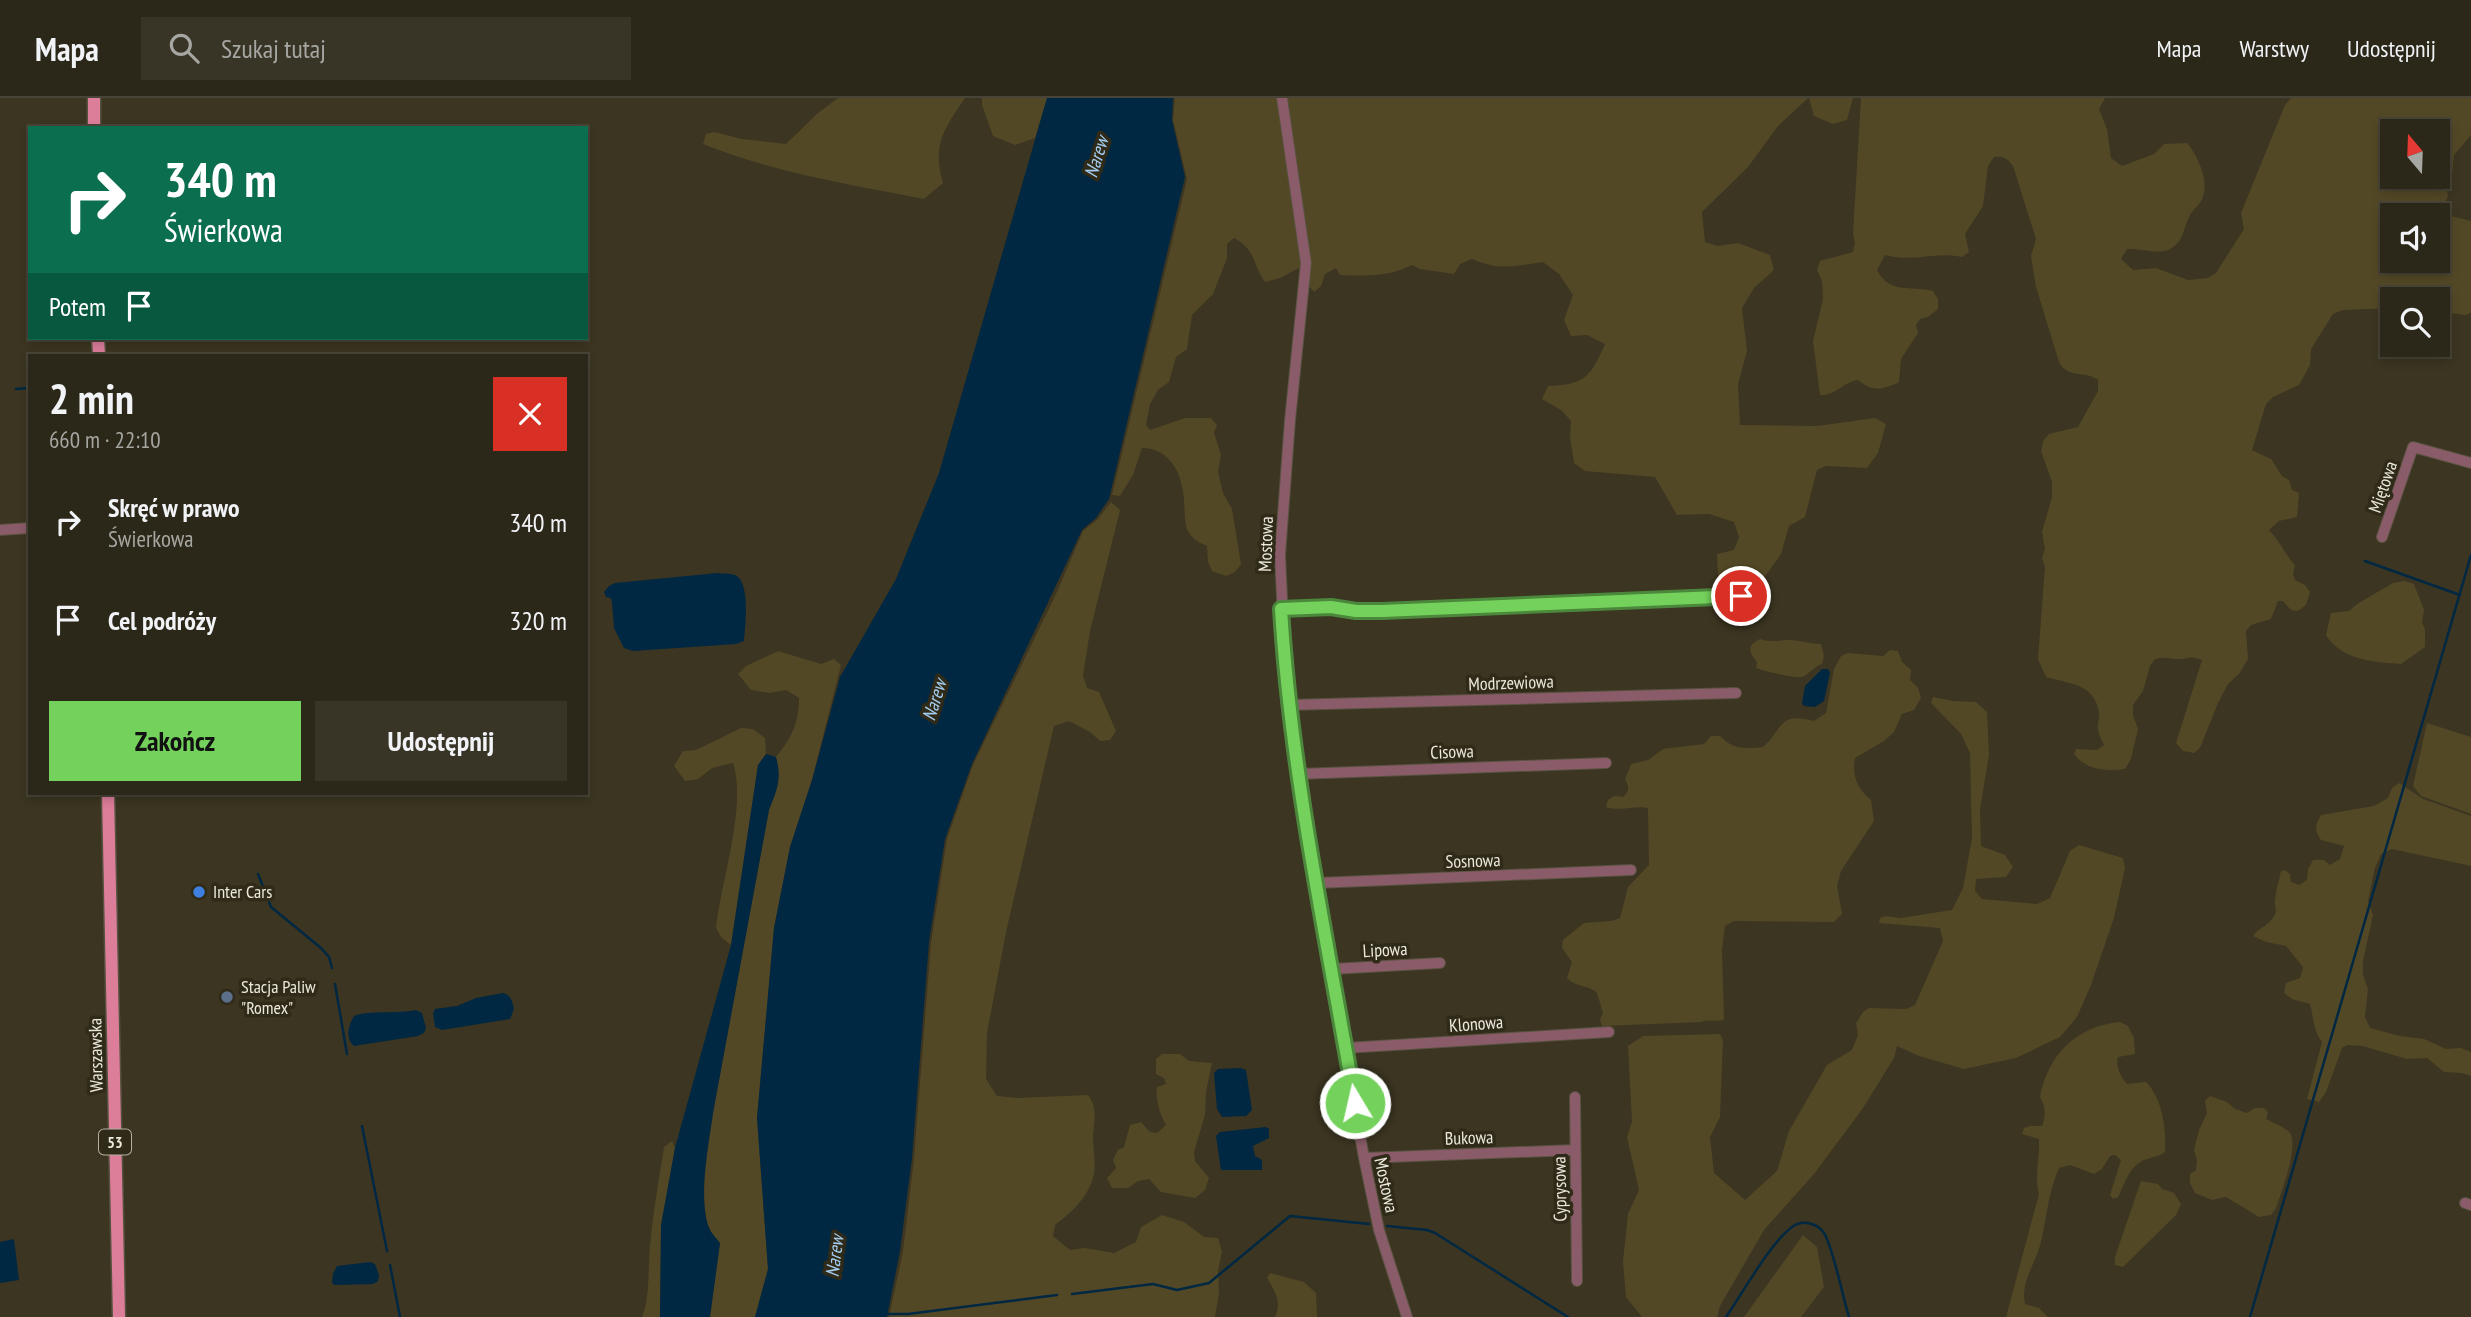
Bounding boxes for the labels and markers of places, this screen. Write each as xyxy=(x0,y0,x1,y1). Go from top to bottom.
pin xyxy=(1711,566,1771,626)
place label: Inter Cars xyxy=(213,880,272,903)
marker: Inter Cars xyxy=(191,884,207,900)
place label: Stacja Paliw "Romex" xyxy=(241,975,316,1019)
marker: Stacja Paliw "Romex" xyxy=(219,989,235,1005)

